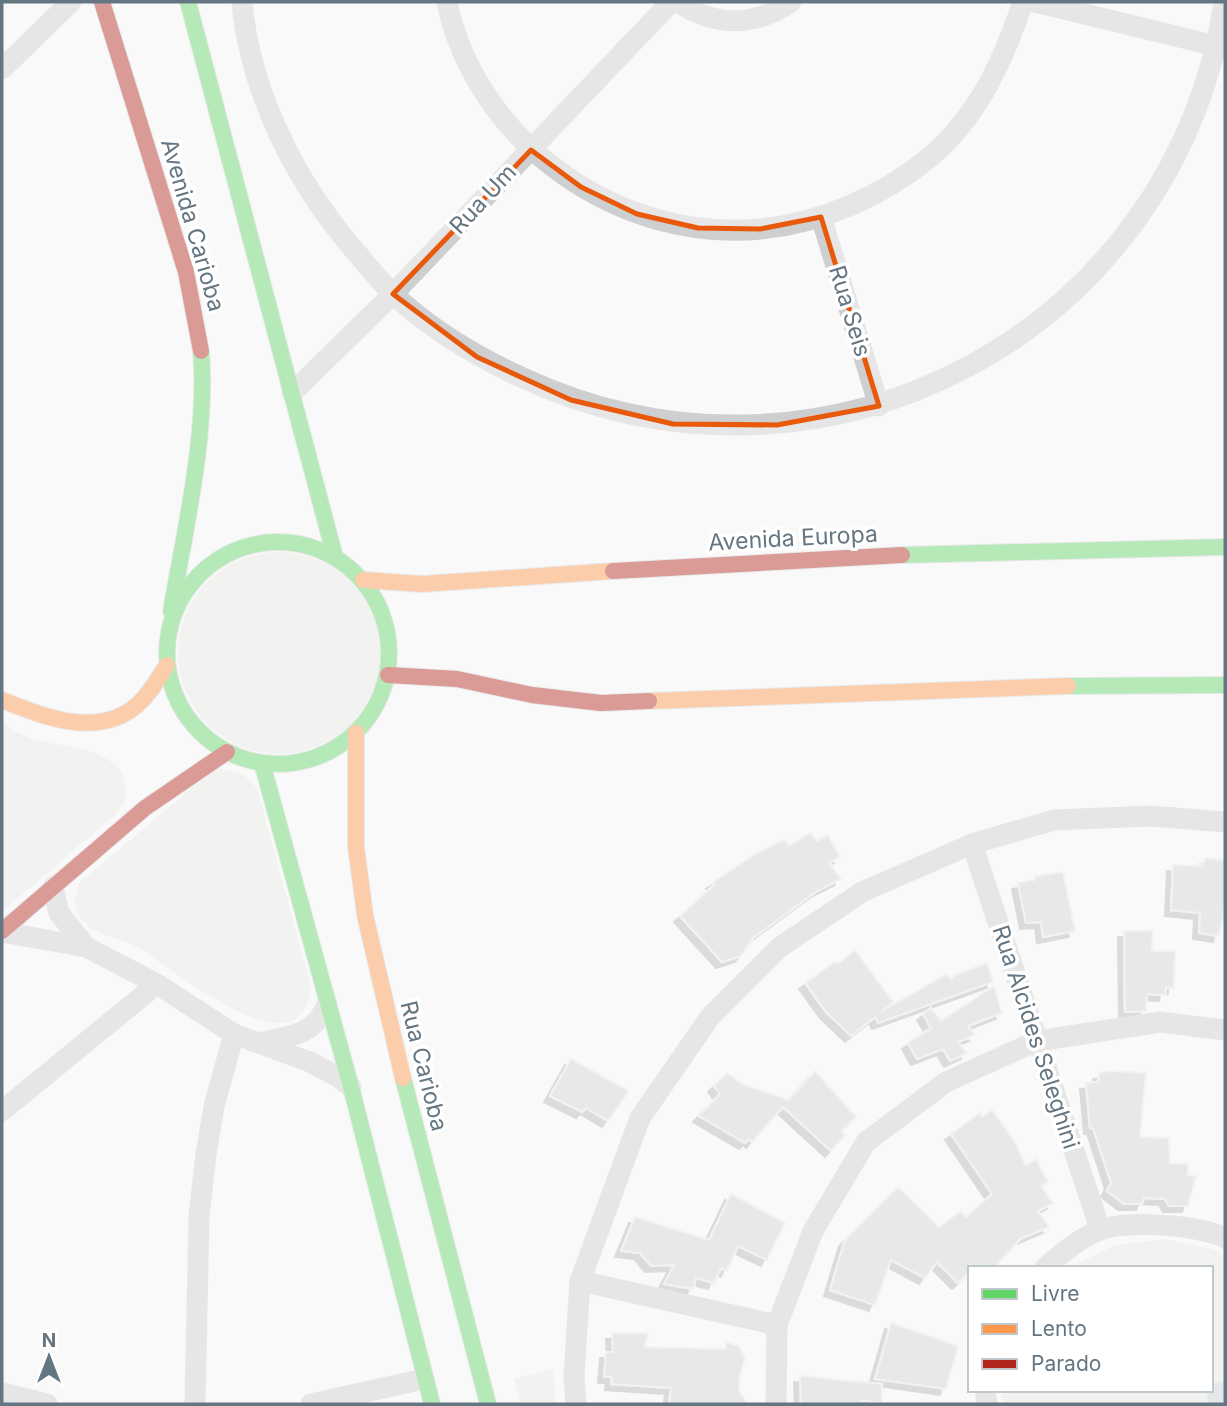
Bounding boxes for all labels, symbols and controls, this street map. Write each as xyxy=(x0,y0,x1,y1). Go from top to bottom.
street label: Avenida Carioba xyxy=(155,136,231,314)
street label: Rua Um xyxy=(444,158,522,240)
street label: Rua Seis xyxy=(823,262,877,360)
street label: Avenida Europa xyxy=(708,520,878,556)
street label: Rua Alcides Seleghini xyxy=(987,922,1085,1152)
street label: Rua Carioba xyxy=(394,998,454,1134)
legend xyxy=(968,1266,1213,1392)
text: Livre xyxy=(1031,1281,1080,1306)
text: Lento xyxy=(1031,1316,1087,1341)
north arrow xyxy=(14,1322,84,1392)
text: N xyxy=(42,1329,56,1352)
text: Parado xyxy=(1031,1351,1101,1376)

